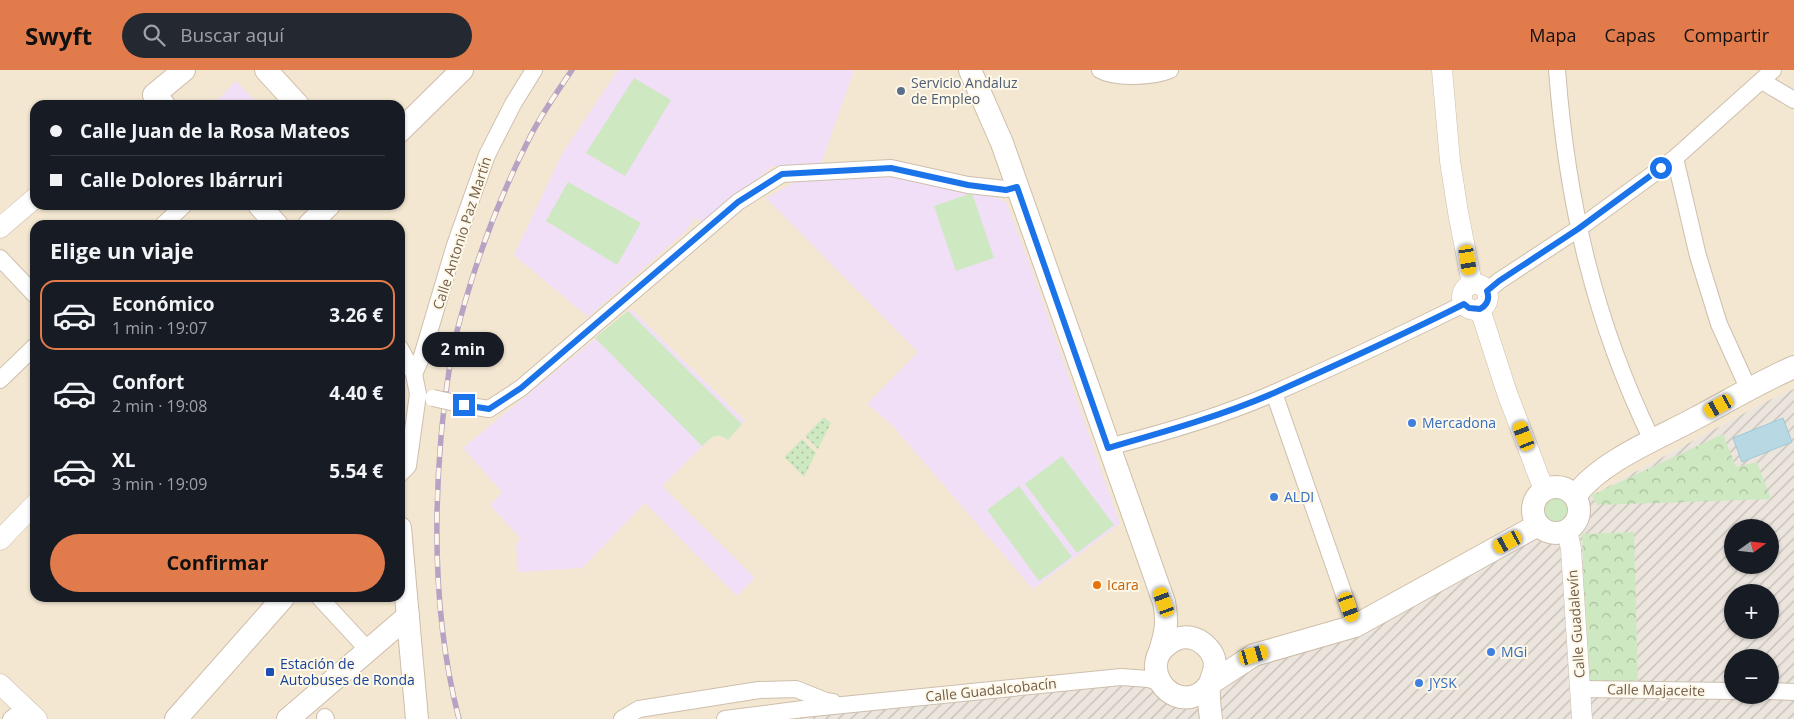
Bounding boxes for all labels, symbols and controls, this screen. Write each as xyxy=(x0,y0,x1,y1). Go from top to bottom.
search box xyxy=(122,13,472,58)
text: Swyft xyxy=(25,19,92,52)
icon: search xyxy=(140,21,168,49)
text: Buscar aquí xyxy=(180,22,284,48)
text: Mapa xyxy=(1529,23,1577,47)
text: Capas xyxy=(1605,23,1655,47)
text: Compartir xyxy=(1683,23,1769,47)
place label: Servicio Andaluz de Empleo xyxy=(911,73,1018,108)
marker: Servicio Andaluz de Empleo xyxy=(895,85,907,97)
text: Calle Juan de la Rosa Mateos xyxy=(80,118,350,144)
street label: Calle Antonio Paz Martín xyxy=(428,154,495,312)
route start xyxy=(1650,157,1672,179)
text: Calle Dolores Ibárruri xyxy=(80,167,283,193)
text: Elige un viaje xyxy=(50,235,194,265)
car xyxy=(1458,244,1477,276)
text: Económico xyxy=(112,291,214,317)
icon: car xyxy=(52,293,97,338)
text: 3.26 € xyxy=(329,302,383,328)
text: 1 min · 19:07 xyxy=(112,317,207,339)
callout: 2 min xyxy=(423,332,505,368)
text: 2 min xyxy=(441,338,485,360)
text: Confort xyxy=(112,369,184,395)
icon: car xyxy=(52,371,97,416)
text: 4.40 € xyxy=(329,380,383,406)
car xyxy=(1702,392,1735,420)
route end xyxy=(453,394,475,416)
text: 2 min · 19:08 xyxy=(112,395,207,417)
place label: Mercadona xyxy=(1422,413,1496,432)
marker: Mercadona xyxy=(1406,417,1418,429)
car xyxy=(1511,419,1536,453)
text: XL xyxy=(112,447,135,473)
icon: car xyxy=(52,449,97,494)
text: 5.54 € xyxy=(329,458,383,484)
text: 3 min · 19:09 xyxy=(112,473,207,495)
place label: ALDI xyxy=(1284,487,1314,506)
marker: ALDI xyxy=(1268,491,1280,503)
north arrow xyxy=(1724,519,1779,574)
map controls xyxy=(1724,519,1779,704)
car xyxy=(1491,528,1524,556)
button: Confirmar xyxy=(50,534,385,592)
street label: Calle Guadalevín xyxy=(1562,569,1589,679)
place label: Icara xyxy=(1107,575,1139,594)
marker: Icara xyxy=(1091,579,1103,591)
button: + xyxy=(1724,584,1779,639)
car xyxy=(1151,585,1176,619)
car xyxy=(1337,590,1360,624)
place label: MGi xyxy=(1501,642,1527,661)
car xyxy=(1237,644,1270,666)
marker: MGi xyxy=(1485,646,1497,658)
button: − xyxy=(1724,649,1779,704)
place label: Estación de Autobuses de Ronda xyxy=(280,654,415,689)
marker: Estación de Autobuses de Ronda xyxy=(264,666,276,678)
street label: Calle Guadalcobacín xyxy=(924,673,1058,706)
place label: JYSK xyxy=(1427,673,1457,692)
marker: JYSK xyxy=(1413,677,1425,689)
street label: Calle Majaceite xyxy=(1607,679,1705,700)

